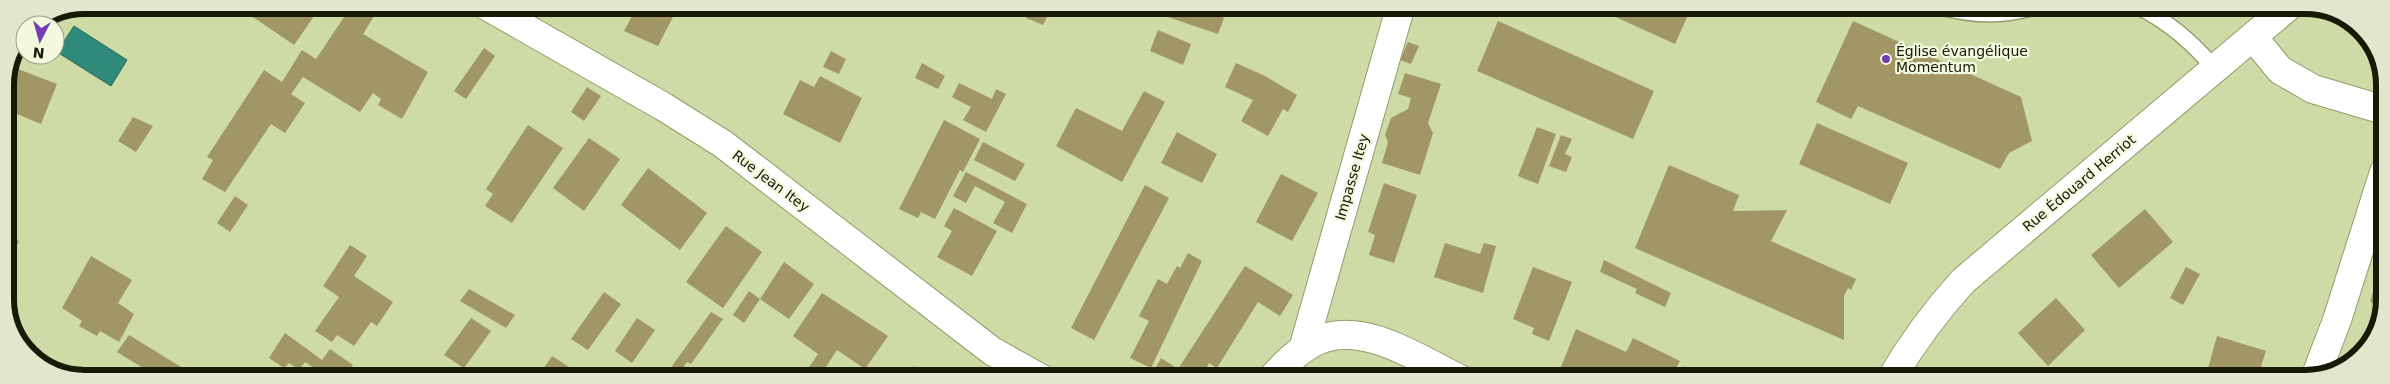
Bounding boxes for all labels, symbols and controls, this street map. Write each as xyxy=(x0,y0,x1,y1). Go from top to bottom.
north arrow xyxy=(15,15,65,65)
place label: Église évangélique Momentum xyxy=(1896,43,2028,75)
text: N xyxy=(32,44,45,61)
marker: Église évangélique Momentum xyxy=(1880,53,1892,65)
street label: Rue Édouard Herriot xyxy=(2019,131,2139,235)
street label: Impasse Itey xyxy=(1332,132,1372,222)
street label: Rue Jean Itey xyxy=(729,147,813,215)

